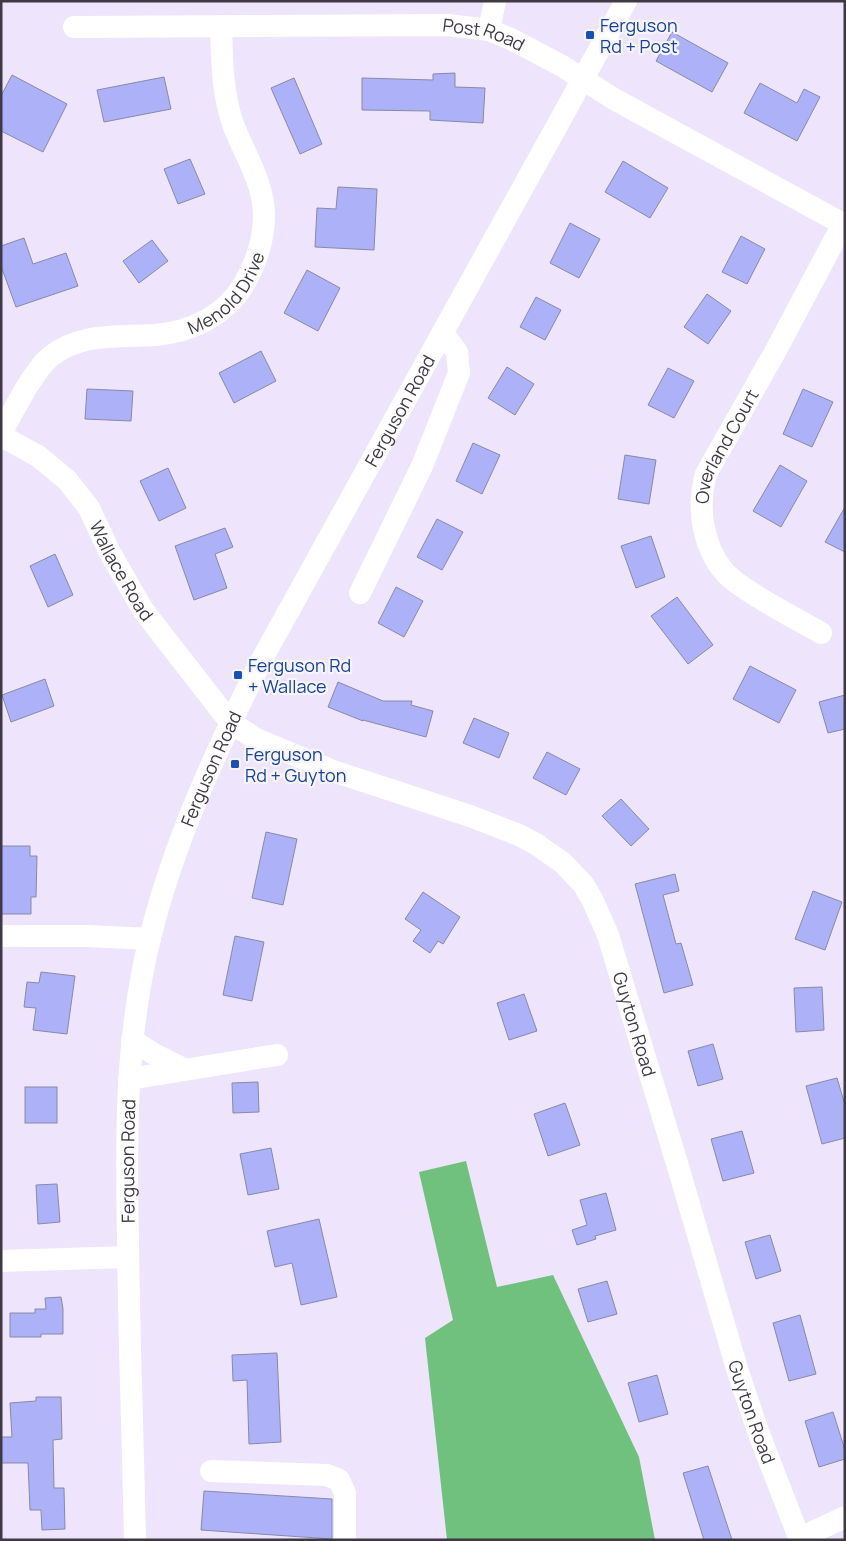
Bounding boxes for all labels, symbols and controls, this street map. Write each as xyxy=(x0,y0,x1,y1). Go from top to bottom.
street label: Post Road xyxy=(441,12,529,56)
place label: Ferguson Rd + Post xyxy=(600,13,678,58)
marker: Ferguson Rd + Post xyxy=(584,29,596,41)
street label: Menold Drive xyxy=(184,248,270,339)
street label: Ferguson Road xyxy=(359,351,440,471)
street label: Overland Court xyxy=(690,385,764,504)
street label: Wallace Road xyxy=(85,517,159,626)
place label: Ferguson Rd + Wallace xyxy=(248,653,351,698)
marker: Ferguson Rd + Wallace xyxy=(232,669,244,681)
street label: Ferguson Road xyxy=(175,707,247,830)
place label: Ferguson Rd + Guyton xyxy=(245,742,346,787)
marker: Ferguson Rd + Guyton xyxy=(229,758,241,770)
street label: Guyton Road xyxy=(608,969,662,1079)
street label: Ferguson Road xyxy=(115,1099,140,1223)
street label: Guyton Road xyxy=(723,1357,781,1467)

